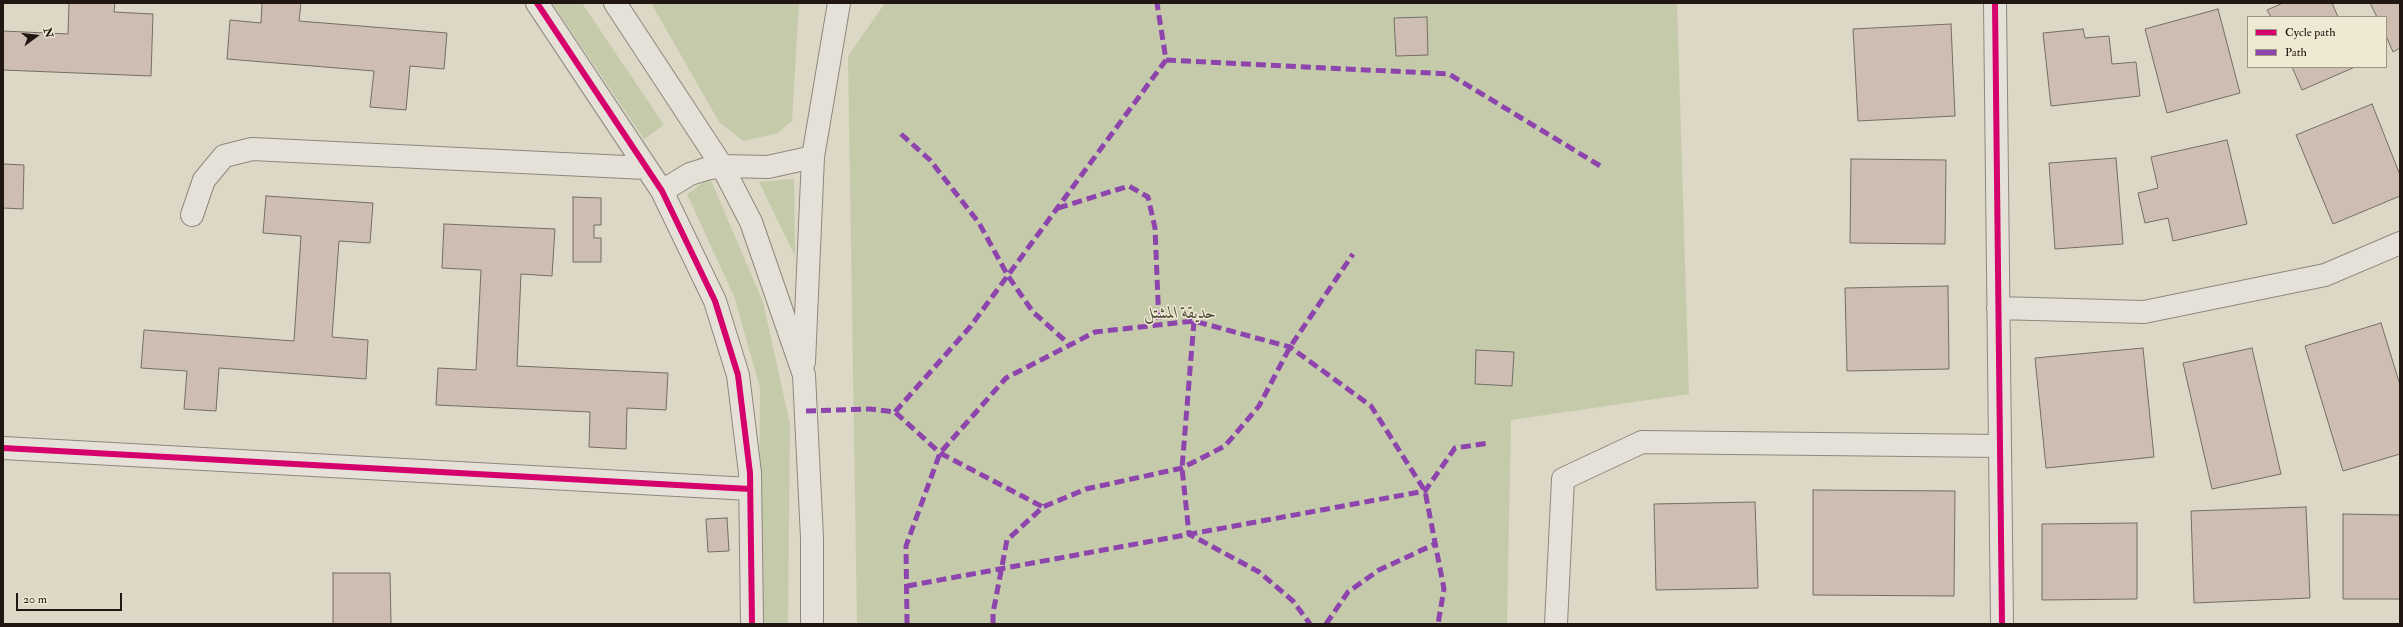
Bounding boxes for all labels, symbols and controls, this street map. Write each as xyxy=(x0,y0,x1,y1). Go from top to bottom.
north arrow xyxy=(16,16,56,56)
legend xyxy=(2247,16,2387,68)
text: Cycle path xyxy=(2285,25,2335,40)
text: N xyxy=(41,26,56,39)
text: Path xyxy=(2285,45,2307,60)
park label: حديقة المشتل xyxy=(1144,304,1216,324)
scale bar xyxy=(18,585,124,611)
text: 20 m xyxy=(23,592,47,607)

